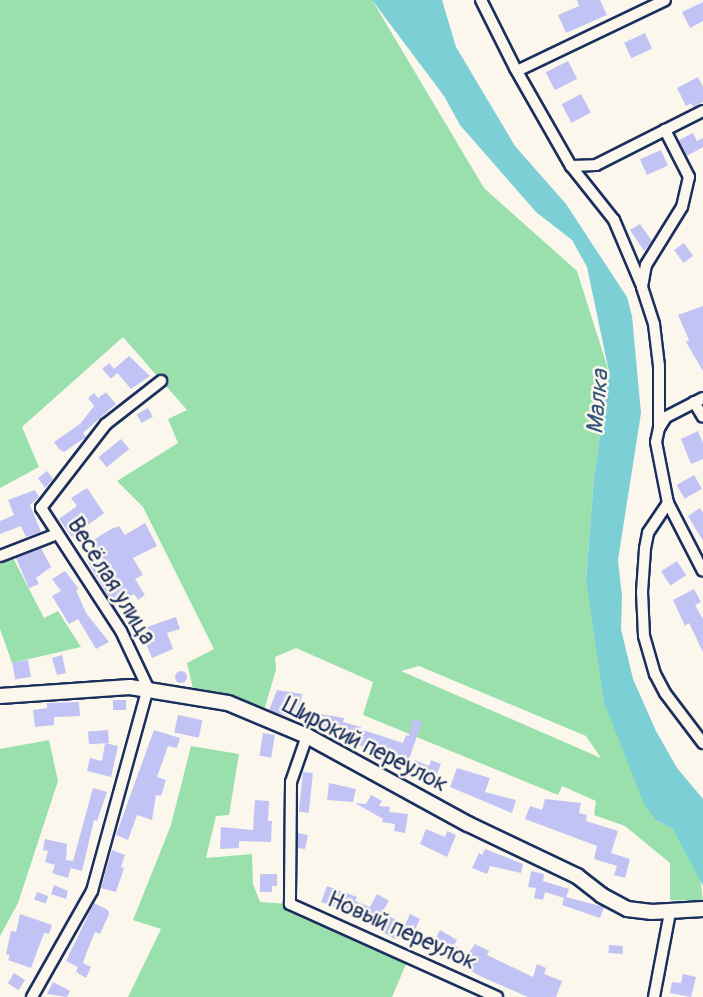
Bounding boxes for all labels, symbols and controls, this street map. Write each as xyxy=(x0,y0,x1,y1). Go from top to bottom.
water label: Малка xyxy=(581,369,615,435)
street label: Весёлая улица xyxy=(61,512,161,650)
street label: Широкий переулок xyxy=(278,691,452,799)
street label: Новый переулок xyxy=(323,886,481,976)

